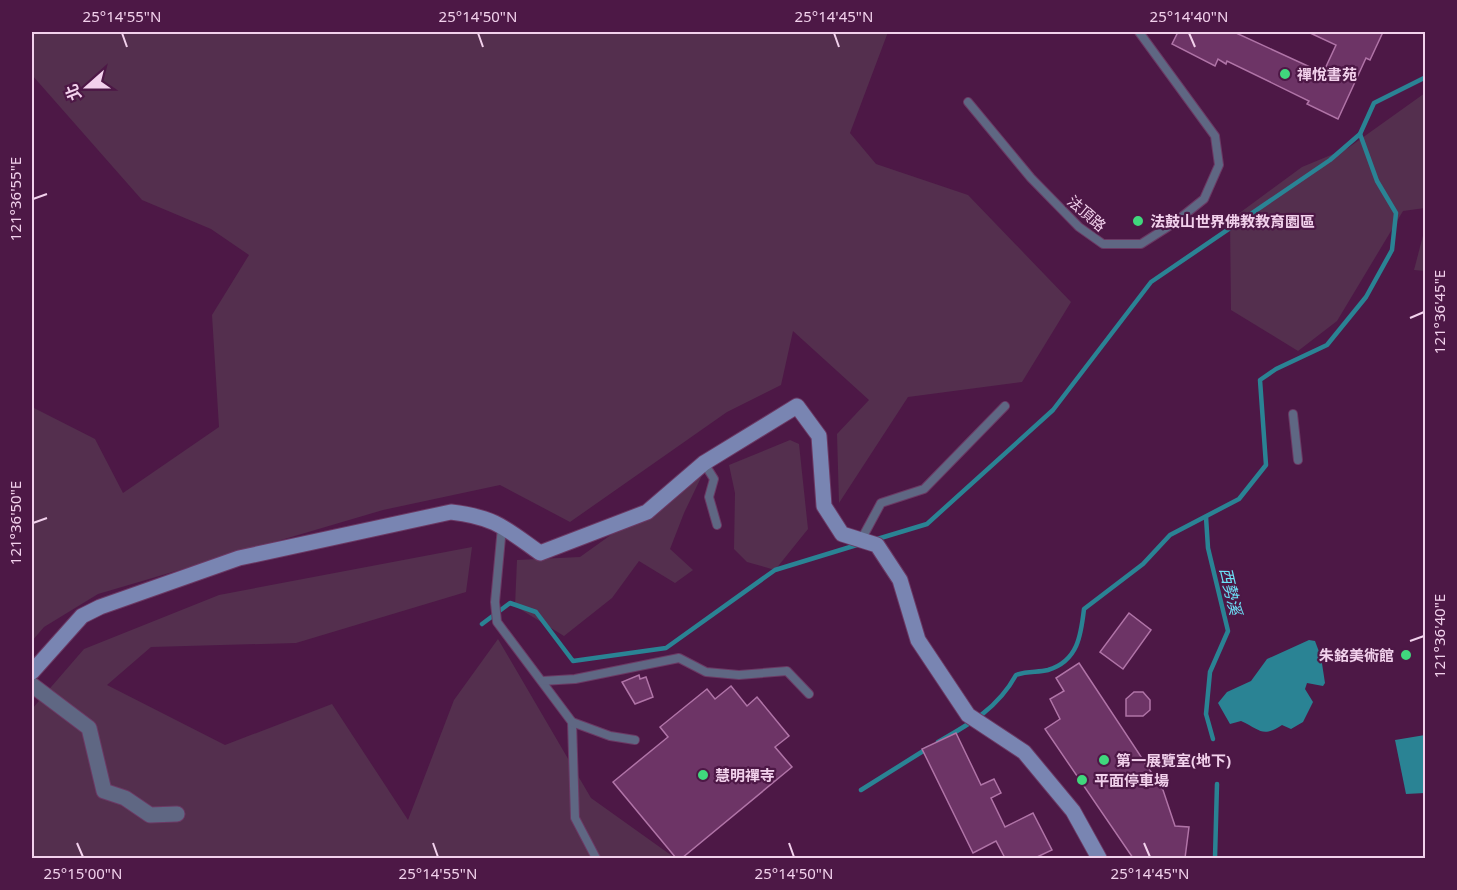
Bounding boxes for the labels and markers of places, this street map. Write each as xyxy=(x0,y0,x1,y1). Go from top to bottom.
place label: 禪悅書苑 xyxy=(1297,64,1357,84)
marker: 禪悅書苑 xyxy=(1278,67,1292,81)
place label: 法鼓山世界佛教教育園區 xyxy=(1150,211,1315,231)
marker: 法鼓山世界佛教教育園區 xyxy=(1131,214,1145,228)
place label: 朱銘美術館 xyxy=(1319,645,1394,665)
marker: 朱銘美術館 xyxy=(1399,648,1413,662)
place label: 第一展覽室(地下) xyxy=(1116,750,1231,770)
marker: 第一展覽室(地下) xyxy=(1097,753,1111,767)
place label: 慧明禪寺 xyxy=(715,765,775,785)
marker: 慧明禪寺 xyxy=(696,768,710,782)
place label: 平面停車場 xyxy=(1094,770,1169,790)
marker: 平面停車場 xyxy=(1075,773,1089,787)

